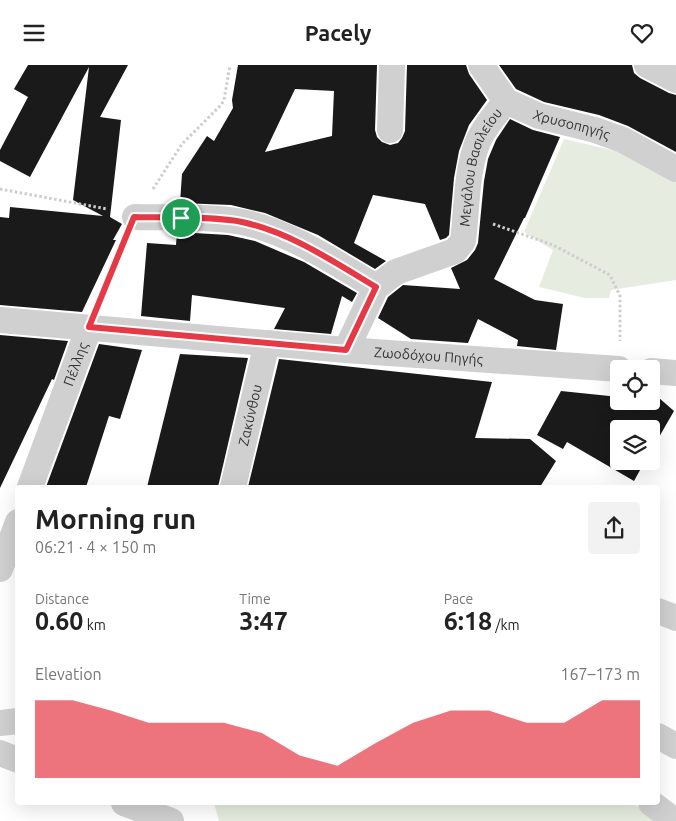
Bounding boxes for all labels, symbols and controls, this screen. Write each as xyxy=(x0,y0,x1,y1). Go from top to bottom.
icon: menu xyxy=(20,19,48,47)
icon: heart xyxy=(628,19,656,47)
text: Pacely xyxy=(305,20,371,45)
street label: Μεγάλου Βασιλείου xyxy=(457,105,505,227)
street label: Χρυσοπηγής xyxy=(531,106,613,143)
pin xyxy=(160,197,202,239)
icon: arrive xyxy=(167,204,195,232)
street label: Πέλλης xyxy=(60,339,91,388)
street label: Ζωοδόχου Πηγής xyxy=(374,344,484,368)
map controls xyxy=(610,360,660,470)
button: locate xyxy=(610,360,660,410)
street label: Ζακύνθου xyxy=(235,383,265,447)
button: layers xyxy=(610,420,660,470)
button: share xyxy=(588,502,640,554)
text: Morning run xyxy=(35,503,196,534)
text: 06:21 · 4 × 150 m xyxy=(35,538,156,556)
text: Distance xyxy=(35,591,89,607)
text: Time xyxy=(239,591,271,607)
text: Pace xyxy=(444,591,473,607)
text: 0.60 xyxy=(35,607,83,635)
text: 3:47 xyxy=(239,607,288,635)
text: 6:18 xyxy=(444,607,492,635)
text: km xyxy=(83,617,106,633)
text: /km xyxy=(492,617,520,633)
text: Elevation xyxy=(35,665,102,683)
text: 167–173 m xyxy=(560,665,640,683)

